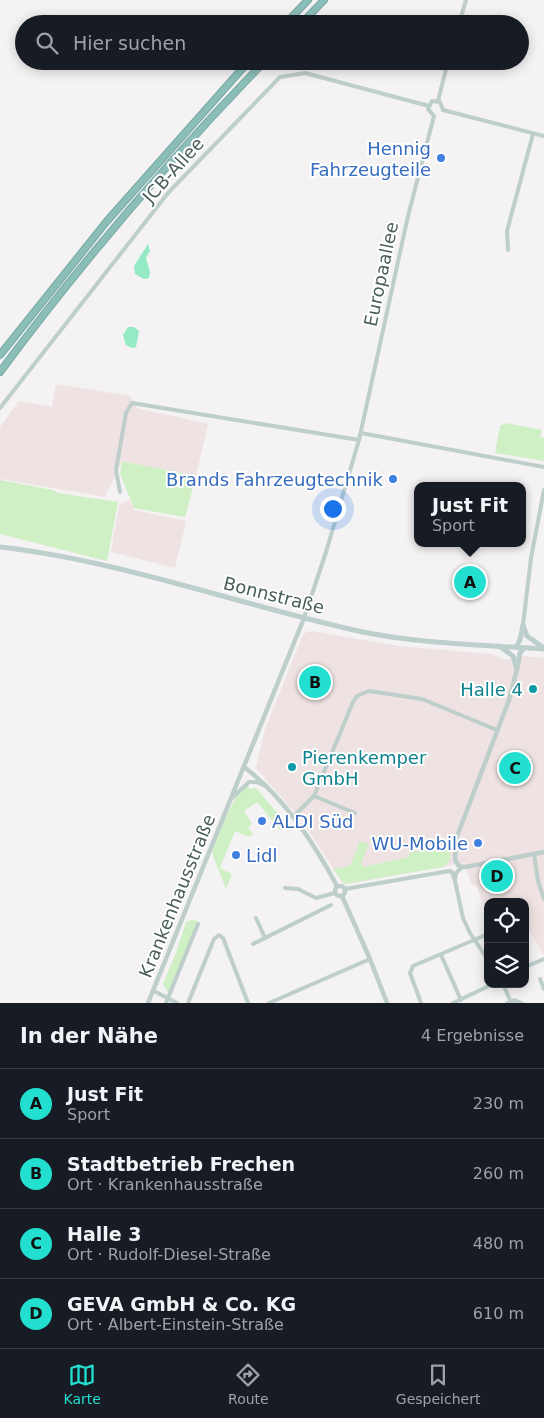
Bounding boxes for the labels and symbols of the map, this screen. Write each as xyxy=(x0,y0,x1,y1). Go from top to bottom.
street label: JCB-Allee xyxy=(137,133,208,208)
place label: Hennig Fahrzeugteile xyxy=(310,138,431,180)
marker: Hennig Fahrzeugteile xyxy=(435,152,447,164)
street label: Europaallee xyxy=(360,220,402,328)
place label: Brands Fahrzeugtechnik xyxy=(166,469,384,490)
marker: Brands Fahrzeugtechnik xyxy=(387,473,399,485)
your location xyxy=(320,496,346,522)
pin: A xyxy=(454,563,486,601)
street label: Bonnstraße xyxy=(221,572,327,618)
pin: B xyxy=(299,663,331,701)
place label: Halle 4 xyxy=(460,679,523,700)
marker: Halle 4 xyxy=(527,683,539,695)
place label: Pierenkemper GmbH xyxy=(302,747,427,789)
pin: C xyxy=(499,749,531,787)
marker: Pierenkemper GmbH xyxy=(286,761,298,773)
street label: Krankenhausstraße xyxy=(135,811,219,981)
place label: ALDI Süd xyxy=(272,811,354,832)
marker: ALDI Süd xyxy=(256,815,268,827)
place label: WU-Mobile xyxy=(371,833,468,854)
marker: WU-Mobile xyxy=(472,837,484,849)
place label: Lidl xyxy=(246,845,277,866)
marker: Lidl xyxy=(230,849,242,861)
pin: D xyxy=(481,857,513,895)

